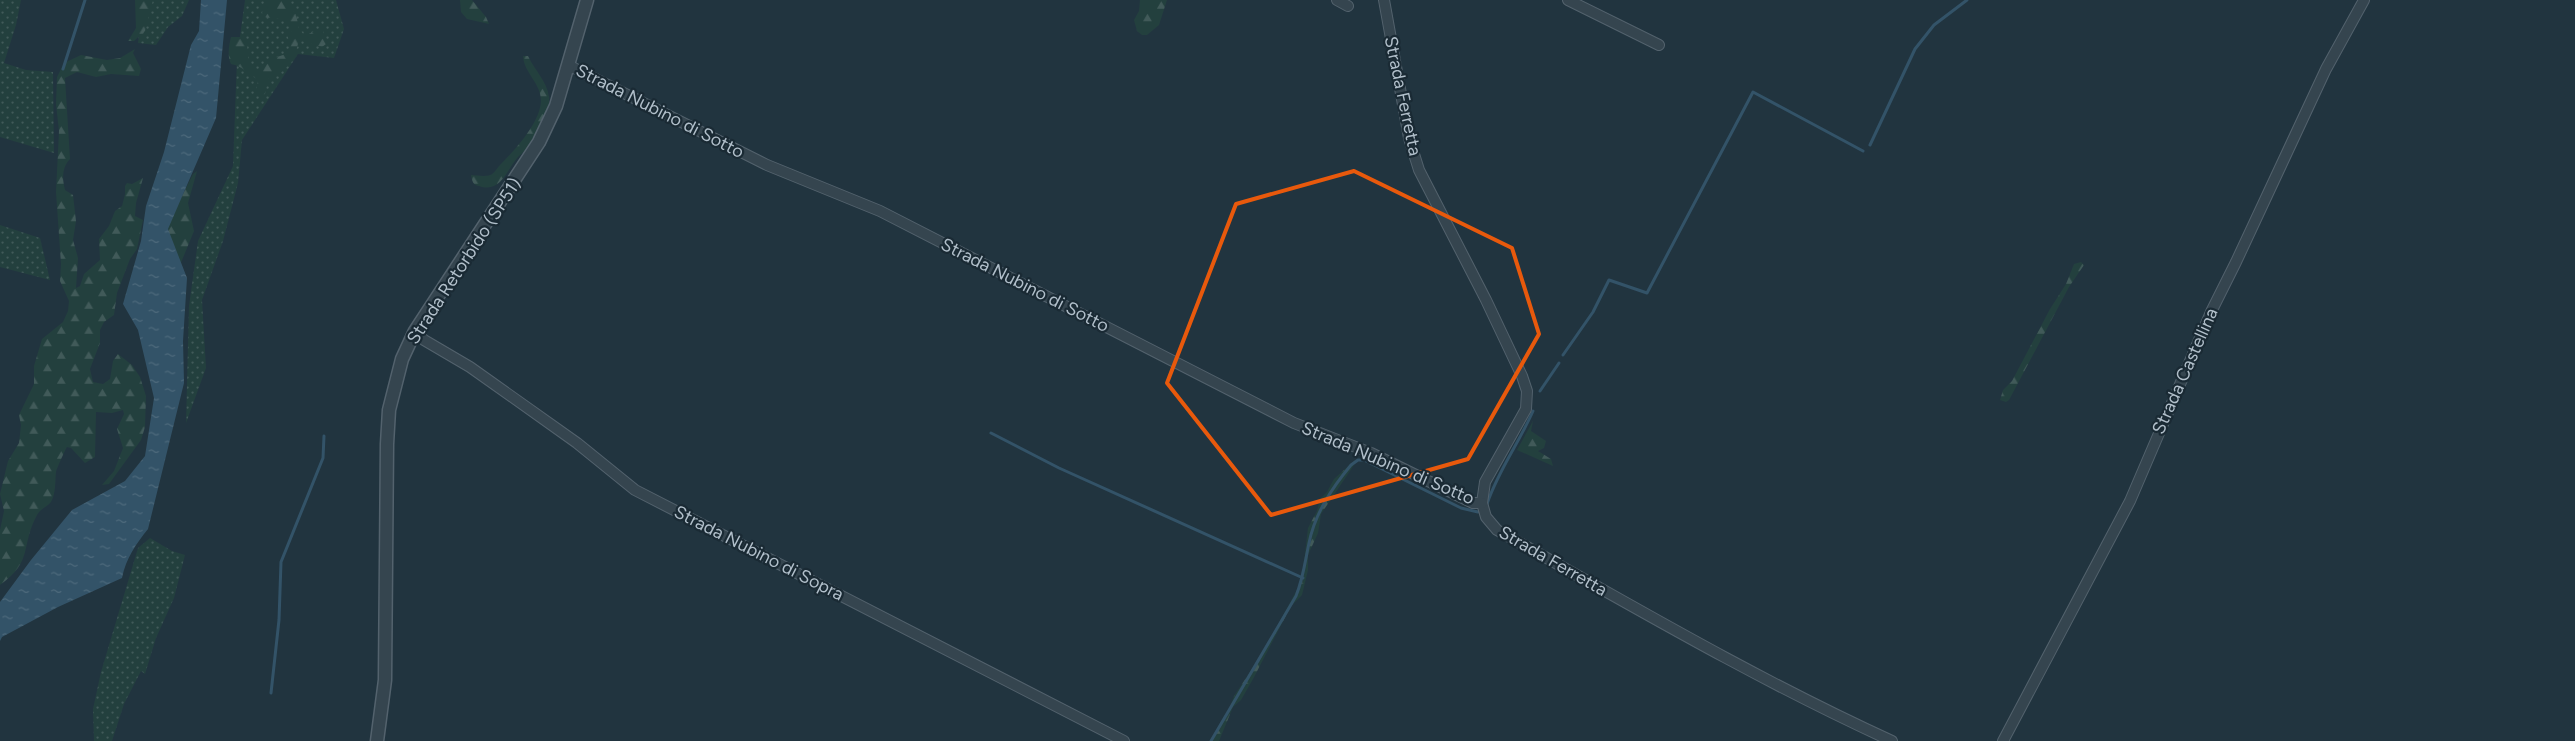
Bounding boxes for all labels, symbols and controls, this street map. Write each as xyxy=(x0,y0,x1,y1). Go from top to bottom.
street label: Strada Ferretta xyxy=(1380,34,1426,158)
street label: Strada Nubino di Sotto xyxy=(572,59,748,163)
street label: Strada Retorbido (SP51) xyxy=(402,174,526,348)
street label: Strada Nubino di Sotto xyxy=(937,233,1113,337)
street label: Strada Castellina xyxy=(2147,305,2223,437)
street label: Strada Nubino di Sotto xyxy=(1298,417,1478,509)
street label: Strada Nubino di Sopra xyxy=(670,501,848,605)
street label: Strada Ferretta xyxy=(1495,521,1611,601)

